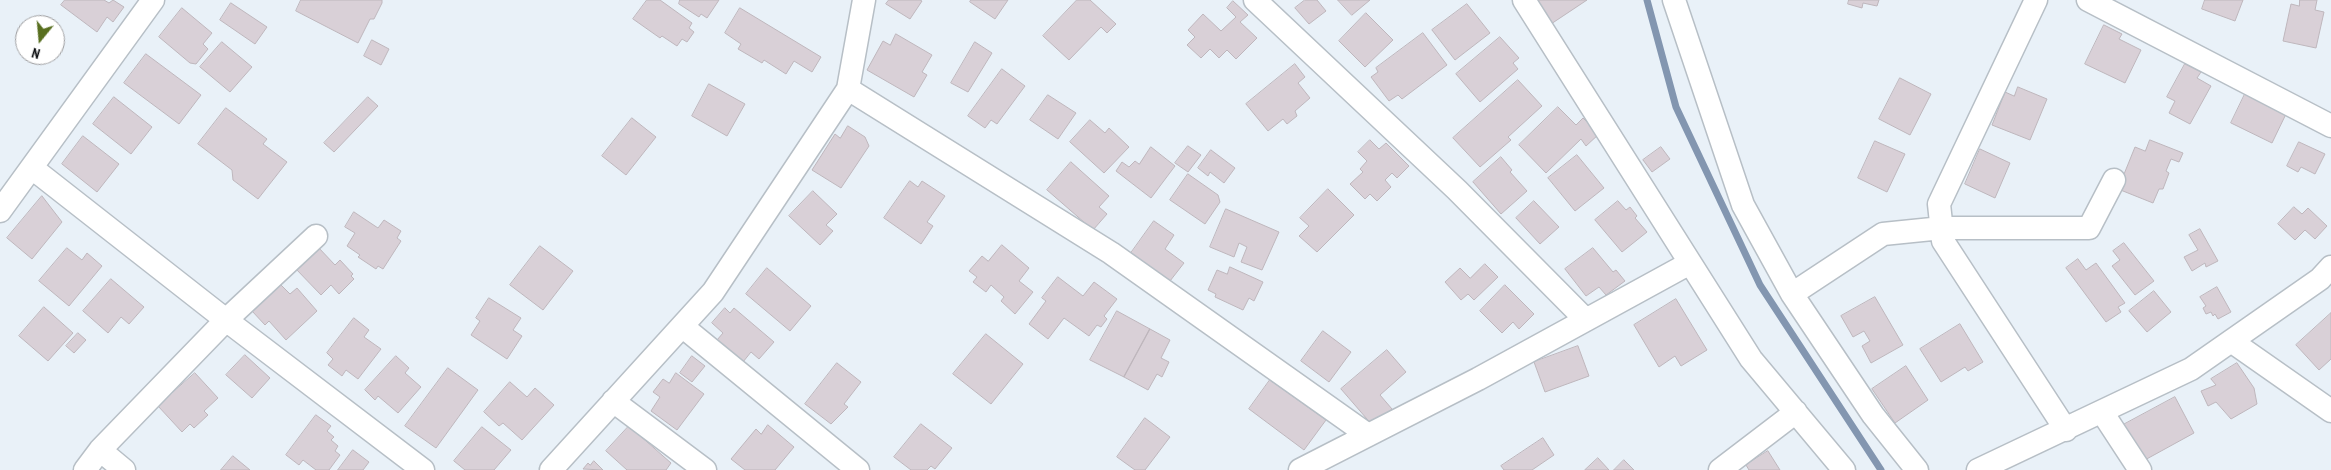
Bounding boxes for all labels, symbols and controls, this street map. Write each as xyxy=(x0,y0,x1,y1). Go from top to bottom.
north arrow xyxy=(15,15,65,65)
text: N xyxy=(30,44,42,63)

